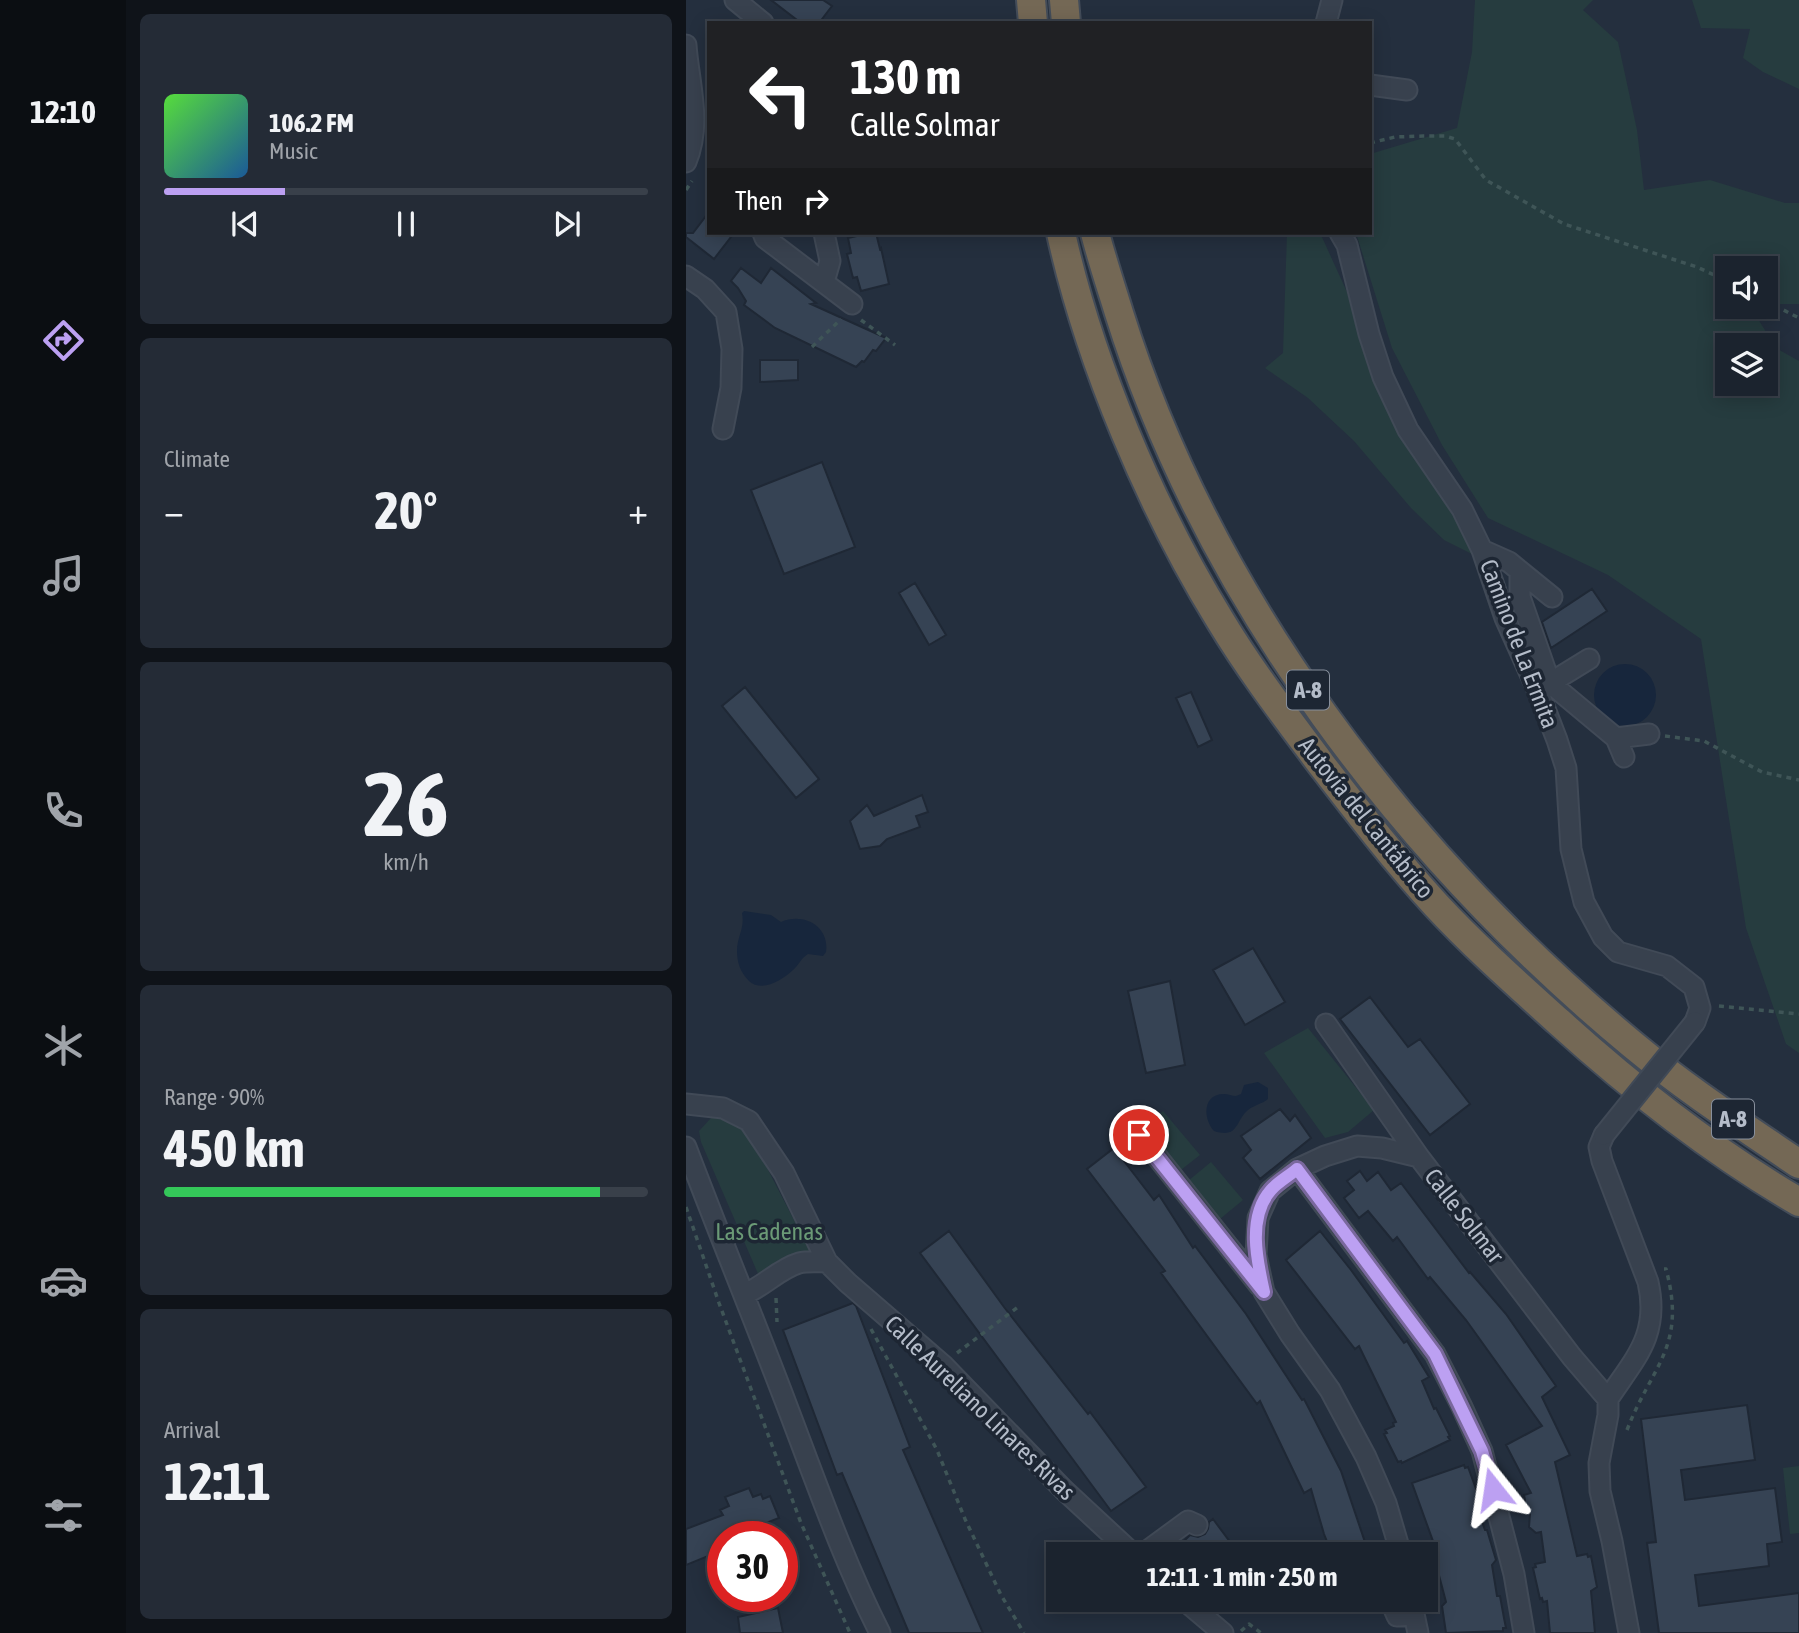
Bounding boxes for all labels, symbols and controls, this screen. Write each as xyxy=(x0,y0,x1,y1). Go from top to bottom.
text: 130 m xyxy=(850,48,961,104)
icon: left xyxy=(735,49,826,140)
text: 12:10 xyxy=(30,93,96,130)
text: Calle Solmar xyxy=(850,106,999,143)
text: 106.2 FM xyxy=(269,108,354,138)
text: Music xyxy=(269,138,317,164)
icon: right xyxy=(797,182,835,220)
text: Then xyxy=(735,186,783,216)
icon: previous xyxy=(226,205,264,243)
icon: pause xyxy=(387,205,425,243)
icon: next xyxy=(548,205,586,243)
map controls xyxy=(1715,256,1778,396)
button: sound xyxy=(1715,256,1778,319)
icon: directions xyxy=(39,316,88,365)
button: layers xyxy=(1715,333,1778,396)
text: Climate xyxy=(164,446,230,472)
text: 20° xyxy=(374,480,438,540)
text: − xyxy=(164,489,184,532)
text: + xyxy=(628,489,648,532)
icon: music xyxy=(39,551,88,600)
street label: Camino de La Ermita xyxy=(1475,556,1564,732)
road number: A-8 xyxy=(1287,670,1329,710)
street label: Autovía del Cantábrico xyxy=(1293,732,1439,903)
text: 26 xyxy=(363,751,449,855)
icon: phone xyxy=(39,786,88,835)
text: km/h xyxy=(383,849,429,875)
icon: climate xyxy=(39,1021,88,1070)
text: Range · 90% xyxy=(164,1084,264,1110)
road number: A-8 xyxy=(1712,1100,1754,1138)
pin xyxy=(1109,1105,1169,1165)
icon: arrive xyxy=(1120,1116,1158,1154)
text: 450 km xyxy=(164,1118,305,1178)
street label: Calle Solmar xyxy=(1419,1163,1510,1269)
park label: Las Cadenas xyxy=(715,1218,823,1245)
icon: car xyxy=(39,1256,88,1305)
street label: Calle Aureliano Linares Rivas xyxy=(880,1310,1081,1505)
text: Arrival xyxy=(164,1417,220,1443)
text: 12:11 xyxy=(164,1451,271,1511)
position arrow xyxy=(1456,1452,1530,1526)
icon: filters xyxy=(39,1491,88,1540)
speed limit sign: 30 xyxy=(707,1521,798,1612)
text: 12:11 · 1 min · 250 m xyxy=(1147,1562,1337,1592)

